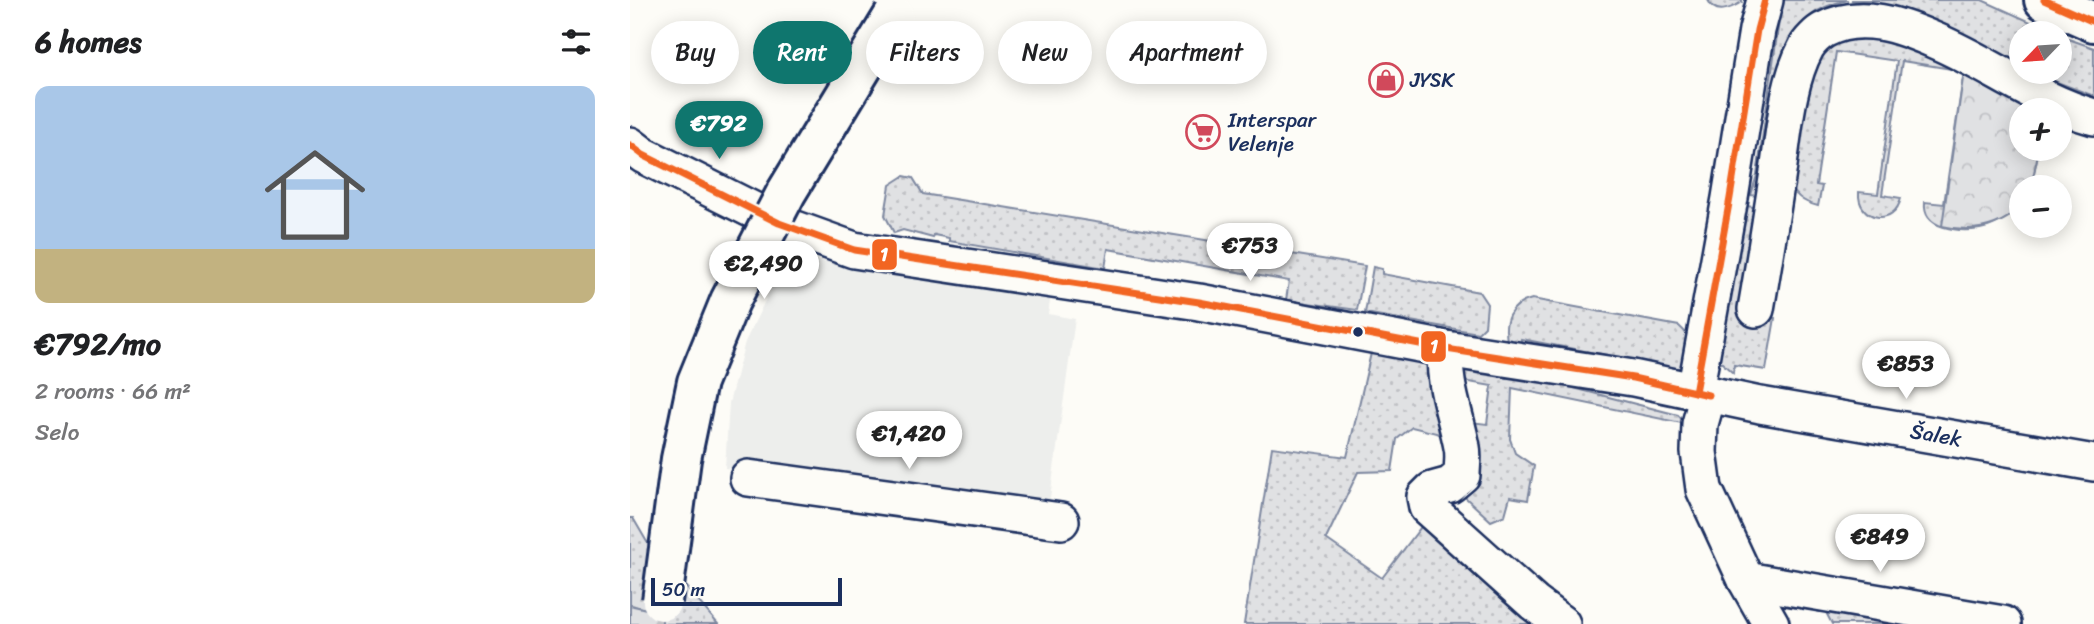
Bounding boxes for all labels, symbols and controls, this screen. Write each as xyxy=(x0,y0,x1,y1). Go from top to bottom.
text: 6 homes xyxy=(35,15,142,69)
chip: Buy xyxy=(651,21,739,84)
chip: Rent xyxy=(753,21,852,84)
chip: Filters xyxy=(866,21,984,84)
chip: New xyxy=(998,21,1092,84)
chip: Apartment xyxy=(1106,21,1267,84)
north arrow xyxy=(2009,21,2072,84)
map controls xyxy=(2009,21,2072,238)
icon: filters xyxy=(557,23,595,61)
shop icon: JYSK xyxy=(1367,61,1405,99)
place label: JYSK xyxy=(1409,61,1455,99)
button: + xyxy=(2009,98,2072,161)
place label: Interspar Velenje xyxy=(1227,101,1318,163)
pin: €792 xyxy=(678,102,760,161)
text: €792 xyxy=(691,103,747,144)
supermarket icon: Interspar Velenje xyxy=(1184,113,1222,151)
icon: home xyxy=(252,132,378,258)
button: − xyxy=(2009,175,2072,238)
pin: €753 xyxy=(1209,224,1291,283)
text: €753 xyxy=(1222,225,1278,266)
line badge: 1 xyxy=(871,238,898,271)
text: 1 xyxy=(880,238,888,271)
pin: €2,490 xyxy=(707,242,821,301)
text: €2,490 xyxy=(725,243,803,284)
text: €792/mo xyxy=(35,317,161,371)
unlabelled marker xyxy=(1351,325,1365,339)
line badge: 1 xyxy=(1420,330,1447,363)
text: 1 xyxy=(1430,330,1438,363)
pin: €853 xyxy=(1865,342,1947,401)
text: €853 xyxy=(1878,343,1934,384)
text: 2 rooms · 66 m² xyxy=(35,371,191,412)
text: Selo xyxy=(35,412,80,453)
pin: €1,420 xyxy=(852,412,966,471)
street label: Šalek xyxy=(1907,412,1965,458)
text: €1,420 xyxy=(872,413,946,454)
pin: €849 xyxy=(1839,514,1921,574)
text: €849 xyxy=(1851,516,1909,557)
text: 50 m xyxy=(662,573,705,606)
scale bar xyxy=(651,575,842,607)

